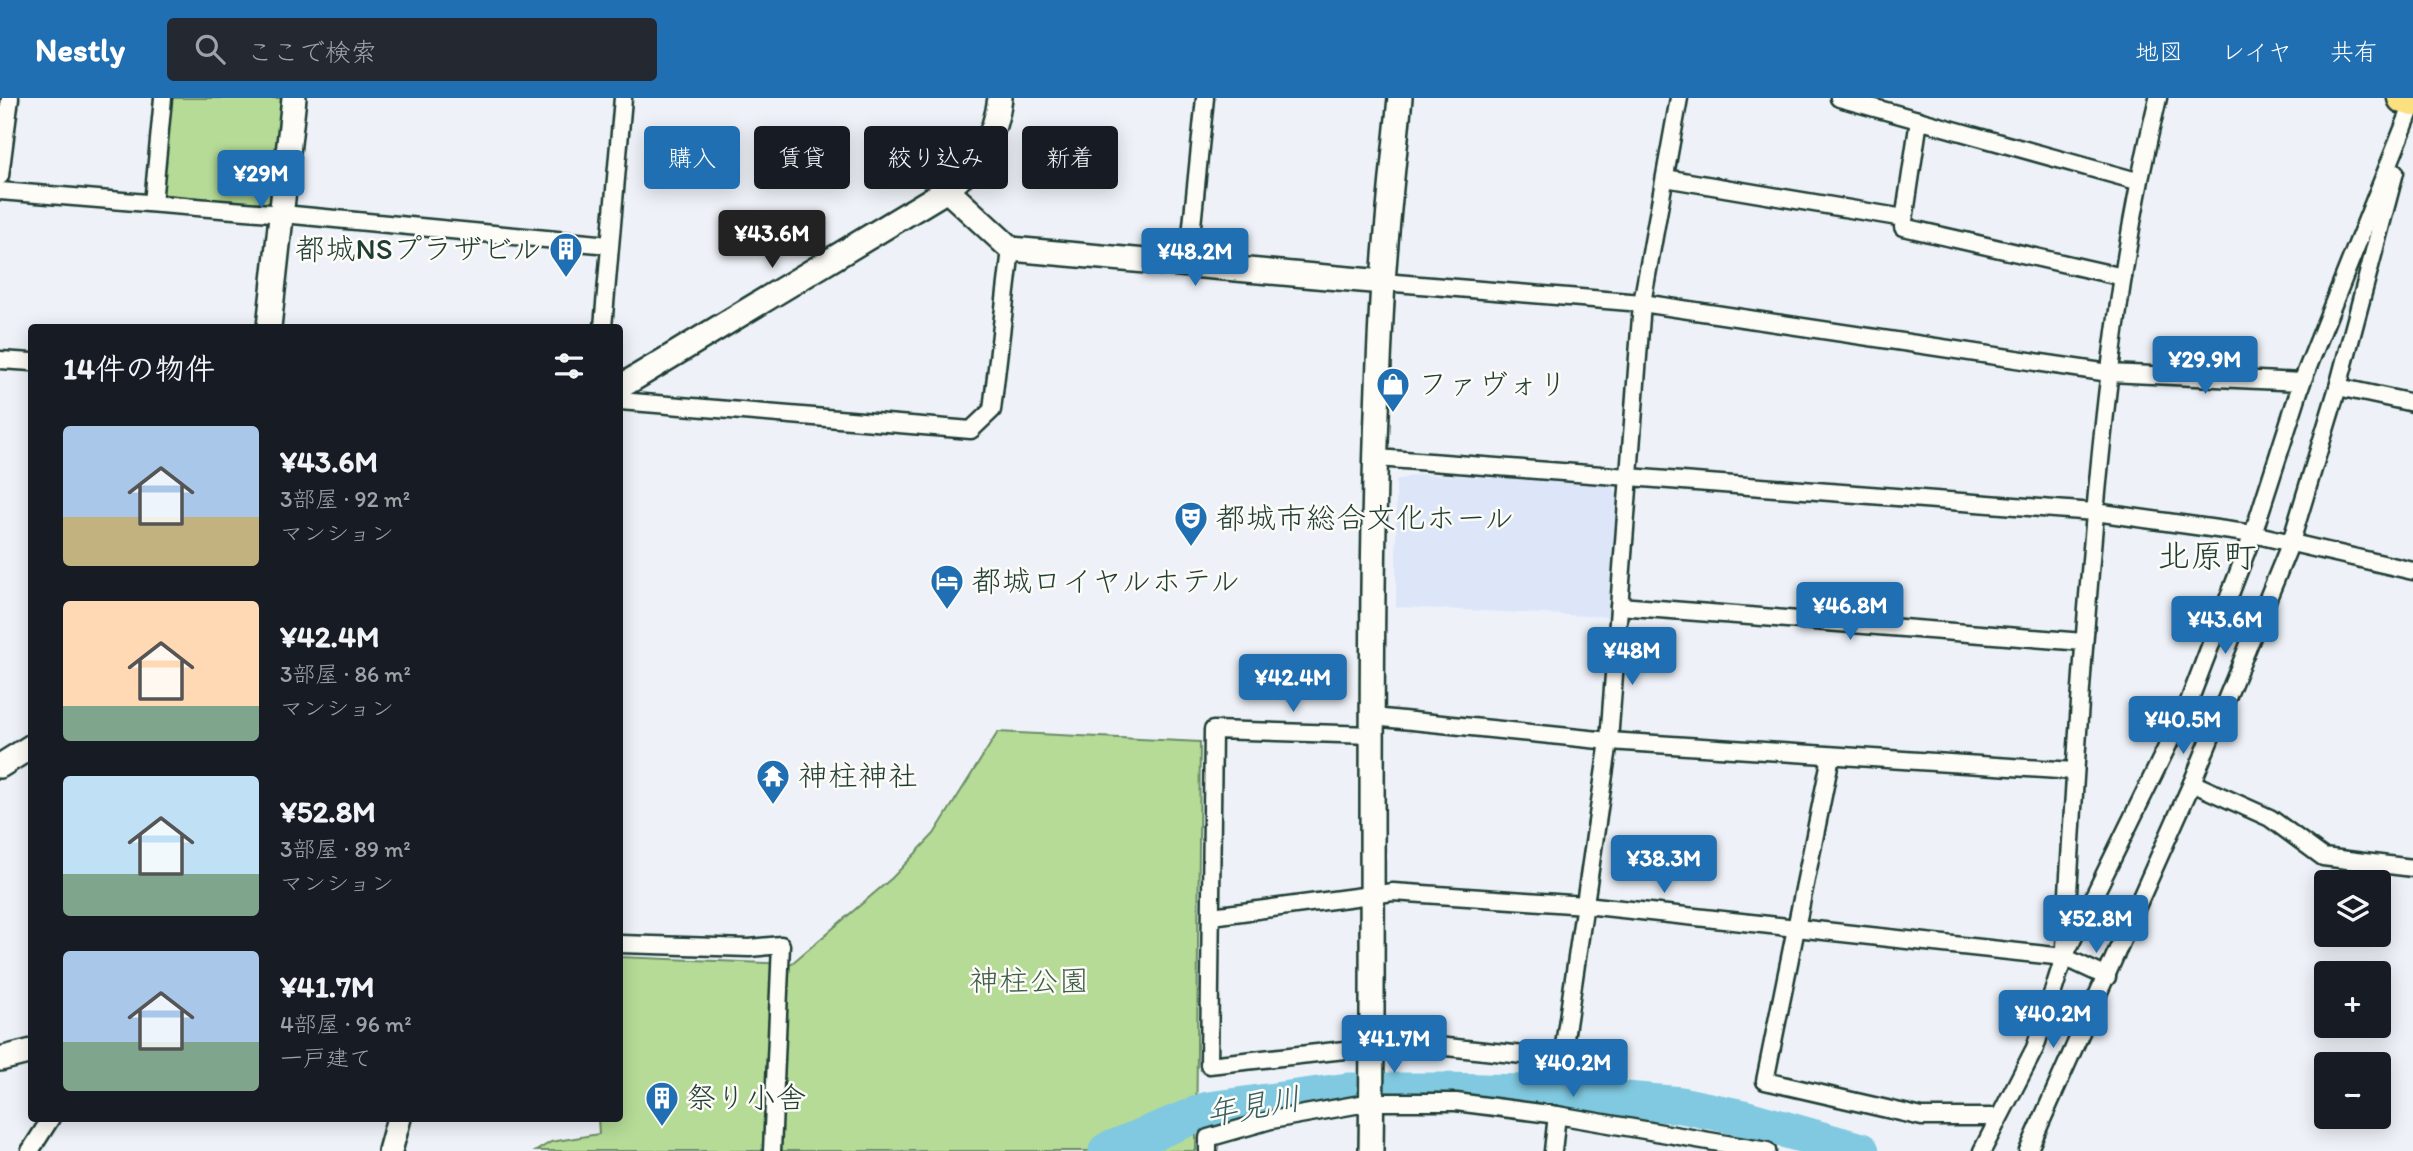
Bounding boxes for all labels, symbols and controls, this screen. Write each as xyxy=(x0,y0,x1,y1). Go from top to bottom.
search box xyxy=(167,18,657,81)
text: Nestly xyxy=(35,30,125,69)
icon: search xyxy=(191,30,229,68)
text: ここで検索 xyxy=(247,36,377,68)
text: 地図 xyxy=(2135,37,2183,66)
text: レイヤ xyxy=(2221,37,2292,66)
text: 共有 xyxy=(2330,37,2378,66)
chip: 購入 xyxy=(644,126,740,189)
chip: 賃貸 xyxy=(754,126,850,189)
chip: 絞り込み xyxy=(864,126,1008,189)
chip: 新着 xyxy=(1022,126,1118,189)
pin: ¥29M xyxy=(220,150,302,210)
text: ¥29M xyxy=(233,159,289,187)
pin: ¥43.6M xyxy=(715,211,829,270)
text: ¥43.6M xyxy=(734,219,810,247)
pin: ¥48.2M xyxy=(1138,228,1252,288)
place label: 都城NSプラザビル xyxy=(295,230,542,267)
building icon: 都城NSプラザビル xyxy=(547,230,585,279)
text: ¥48.2M xyxy=(1157,237,1233,265)
pin: ¥29.9M xyxy=(2148,336,2262,396)
text: ¥29.9M xyxy=(2169,345,2241,373)
icon: filters xyxy=(550,347,588,385)
text: 14件の物件 xyxy=(63,350,215,387)
shop icon: ファヴォリ xyxy=(1374,365,1412,414)
place label: ファヴォリ xyxy=(1418,365,1568,402)
text: ¥43.6M xyxy=(280,443,378,480)
icon: home xyxy=(119,454,203,538)
text: 3部屋 · 92 m² xyxy=(280,485,410,513)
theatre icon: 都城市総合文化ホール xyxy=(1172,499,1210,548)
place label: 都城市総合文化ホール xyxy=(1216,499,1514,536)
text: マンション xyxy=(280,519,394,547)
district label: 北原町 xyxy=(2158,536,2257,575)
hotel icon: 都城ロイヤルホテル xyxy=(928,562,966,611)
place label: 都城ロイヤルホテル xyxy=(972,562,1240,599)
pin: ¥46.8M xyxy=(1793,582,1907,642)
text: ¥46.8M xyxy=(1812,591,1888,619)
pin: ¥43.6M xyxy=(2168,596,2282,656)
text: ¥43.6M xyxy=(2187,605,2263,633)
text: ¥42.4M xyxy=(280,618,380,655)
pin: ¥48M xyxy=(1591,628,1673,687)
icon: home xyxy=(119,629,203,713)
text: ¥48M xyxy=(1603,636,1661,664)
pin: ¥42.4M xyxy=(1236,654,1350,714)
text: 3部屋 · 86 m² xyxy=(280,660,411,688)
text: ¥42.4M xyxy=(1255,663,1331,691)
text: マンション xyxy=(280,694,394,722)
pin: ¥40.5M xyxy=(2126,696,2240,756)
text: ¥40.5M xyxy=(2145,705,2221,733)
temple icon: 神柱神社 xyxy=(754,757,792,806)
place label: 神柱神社 xyxy=(798,757,918,794)
text: ¥52.8M xyxy=(280,793,376,830)
icon: home xyxy=(119,804,203,888)
text: 3部屋 · 89 m² xyxy=(280,835,411,863)
pin: ¥38.3M xyxy=(1607,836,1721,895)
text: ¥38.3M xyxy=(1627,844,1701,872)
text: マンション xyxy=(280,869,394,897)
map controls xyxy=(2314,870,2391,1129)
button: layers xyxy=(2314,870,2391,947)
pin: ¥52.8M xyxy=(2039,896,2153,955)
text: ¥52.8M xyxy=(2059,904,2133,932)
button: + xyxy=(2314,961,2391,1038)
park label: 神柱公園 xyxy=(969,962,1089,999)
text: ¥41.7M xyxy=(280,968,375,1005)
icon: home xyxy=(119,979,203,1063)
pin: ¥40.2M xyxy=(1996,990,2110,1050)
text: ¥40.2M xyxy=(2015,999,2091,1027)
text: 4部屋 · 96 m² xyxy=(280,1010,412,1038)
pin: ¥41.7M xyxy=(1337,1016,1451,1075)
text: ¥41.7M xyxy=(1358,1024,1430,1052)
pin: ¥40.2M xyxy=(1516,1040,1630,1099)
text: 一戸建て xyxy=(280,1044,372,1072)
text: ¥40.2M xyxy=(1535,1048,1611,1076)
button: − xyxy=(2314,1052,2391,1129)
building icon: 祭り小舎 xyxy=(643,1079,681,1128)
place label: 祭り小舎 xyxy=(686,1079,806,1116)
water label: 年見川 xyxy=(1202,1079,1304,1133)

